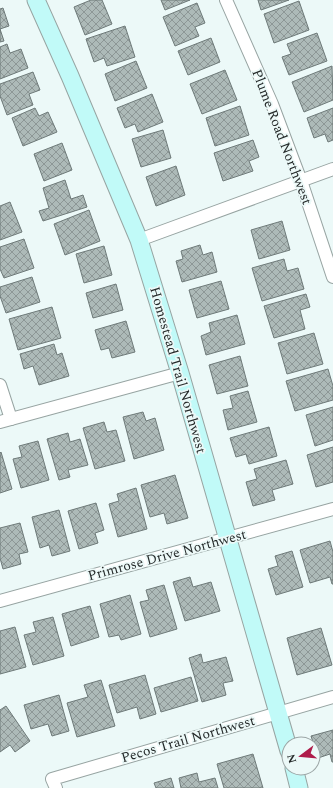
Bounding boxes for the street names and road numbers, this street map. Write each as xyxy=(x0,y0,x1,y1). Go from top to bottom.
street label: Plume Road Northwest xyxy=(246,66,318,208)
street label: Homestead Trail Northwest xyxy=(144,284,212,456)
street label: Primrose Drive Northwest xyxy=(85,524,249,586)
street label: Pecos Trail Northwest xyxy=(119,710,257,768)

